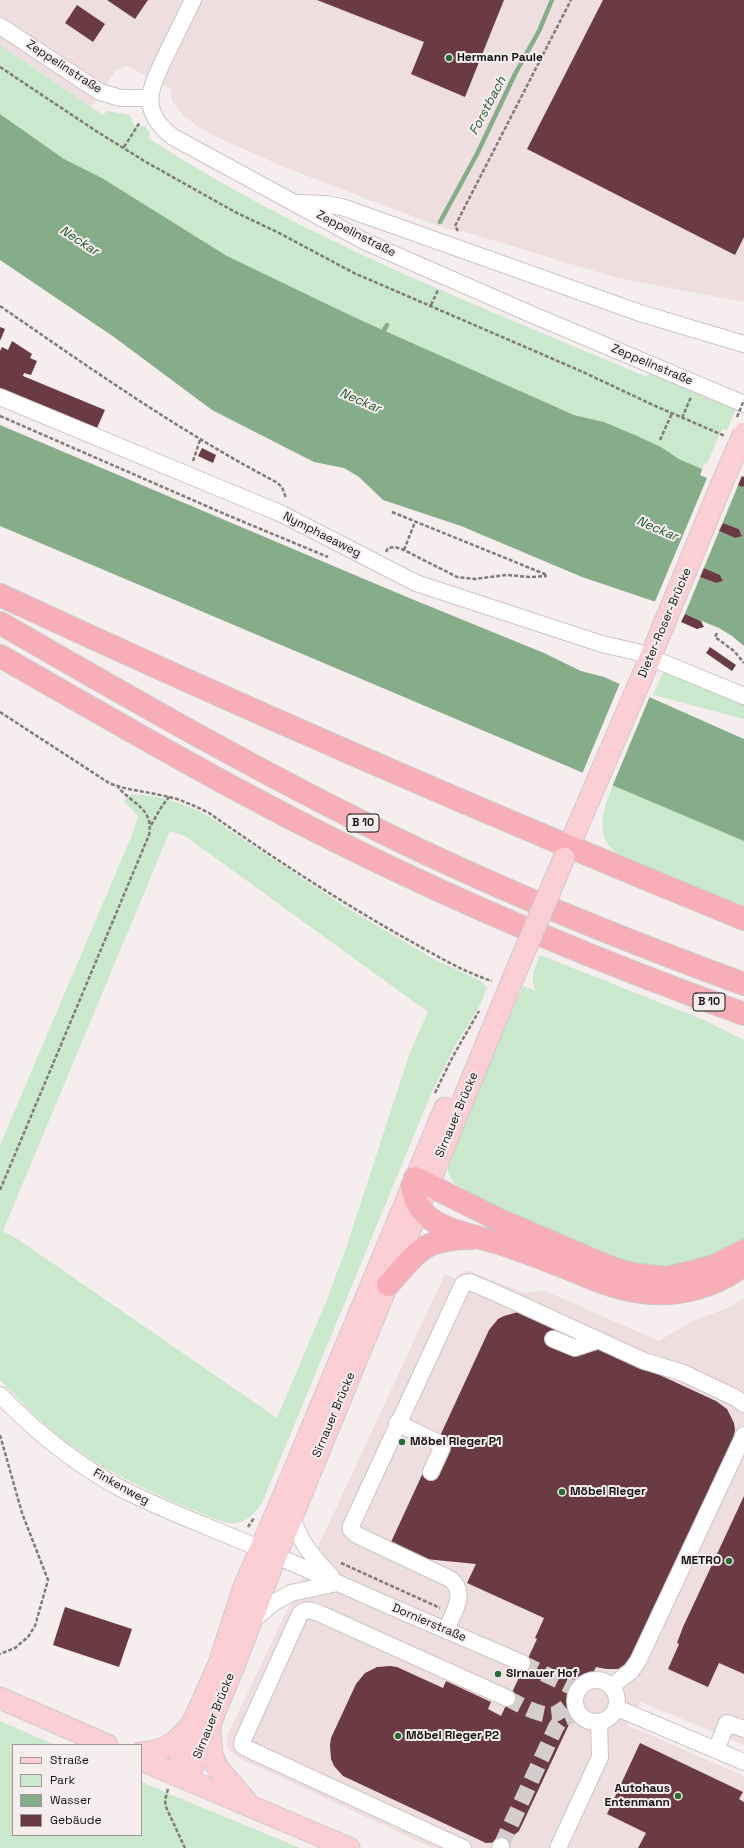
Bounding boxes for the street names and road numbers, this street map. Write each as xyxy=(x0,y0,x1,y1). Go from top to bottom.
street label: Zeppelinstraße xyxy=(24,37,104,97)
street label: Zeppelinstraße xyxy=(314,208,398,260)
street label: Zeppelinstraße xyxy=(609,341,695,389)
street label: Nymphaeaweg xyxy=(281,509,363,561)
street label: Dieter-Roser-Brücke xyxy=(635,566,695,680)
road number: B 10 xyxy=(347,814,379,832)
road number: B 10 xyxy=(693,993,725,1011)
street label: Sirnauer Brücke xyxy=(433,1070,481,1160)
street label: Sirnauer Brücke xyxy=(310,1370,358,1460)
street label: Finkenweg xyxy=(91,1466,151,1508)
street label: Dornierstraße xyxy=(390,1601,468,1645)
street label: Sirnauer Brücke xyxy=(190,1671,238,1761)

